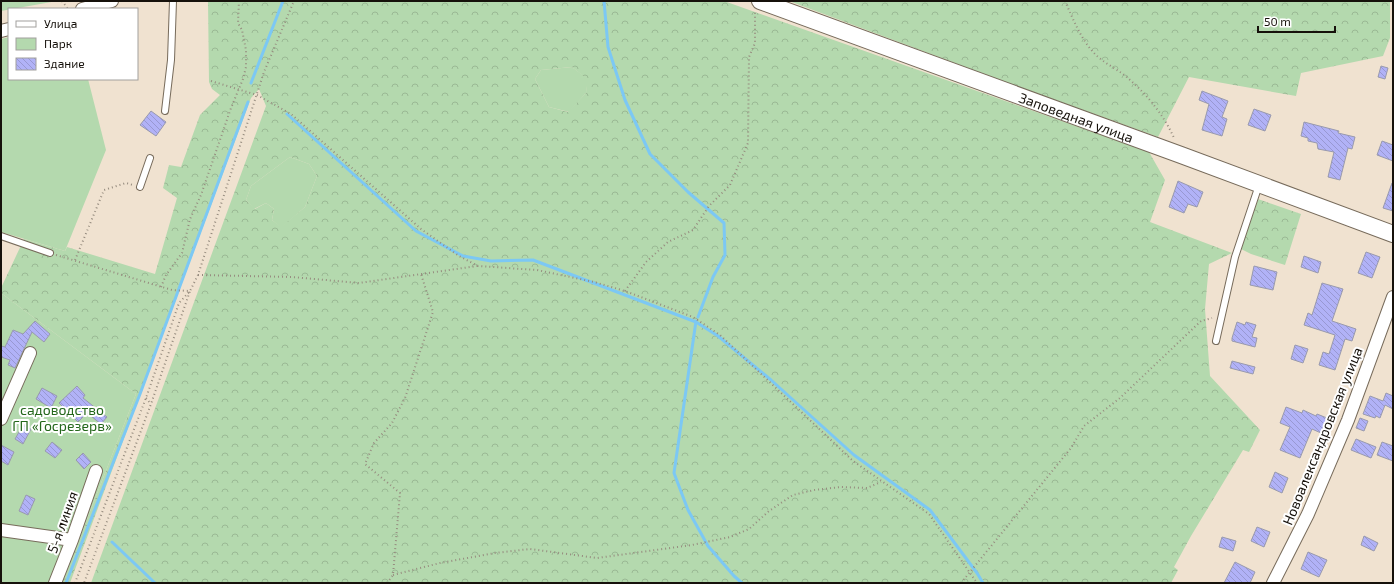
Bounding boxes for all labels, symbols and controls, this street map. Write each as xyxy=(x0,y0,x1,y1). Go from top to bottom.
legend xyxy=(8,8,138,80)
scale bar xyxy=(1258,8,1335,34)
text: 50 m xyxy=(1264,14,1291,28)
text: Улица xyxy=(44,16,77,30)
text: Парк xyxy=(44,36,73,50)
text: Здание xyxy=(44,56,85,70)
street label: Заповедная улица xyxy=(1017,88,1136,145)
street label: Новоалександровская улица xyxy=(1278,344,1366,528)
park label: садоводство ГП «Госрезерв» xyxy=(12,401,112,434)
street label: 5-я линия xyxy=(43,489,81,555)

